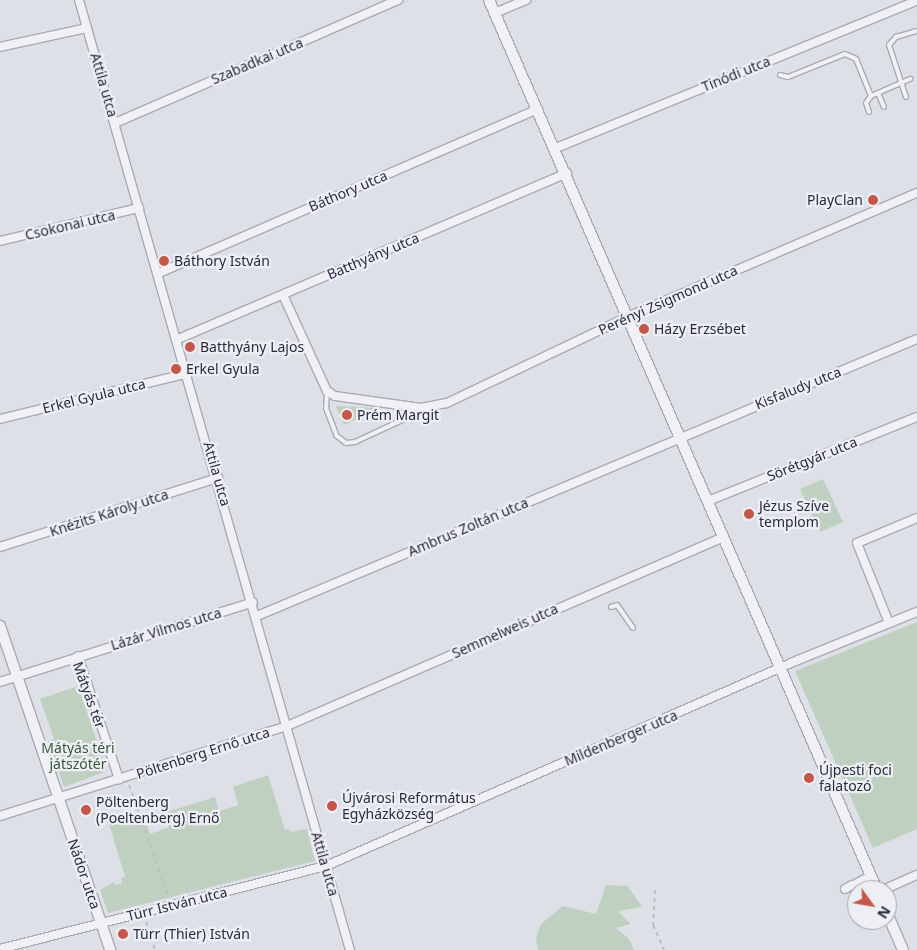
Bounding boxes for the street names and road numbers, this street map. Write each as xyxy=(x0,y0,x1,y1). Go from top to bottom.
street label: Szabadkai utca xyxy=(209,34,305,88)
street label: Attila utca xyxy=(87,51,121,119)
street label: Tinódi utca xyxy=(699,53,773,95)
street label: Báthory utca xyxy=(306,167,390,215)
street label: Csokonai utca xyxy=(23,206,117,244)
street label: Batthyány utca xyxy=(324,229,422,283)
street label: Perényi Zsigmond utca xyxy=(596,262,740,338)
street label: Kisfaludy utca xyxy=(752,363,844,413)
street label: Erkel Gyula utca xyxy=(41,375,147,417)
street label: Sörétgyár utca xyxy=(764,433,860,485)
street label: Attila utca xyxy=(200,440,234,508)
street label: Knézits Károly utca xyxy=(48,486,170,540)
street label: Ambrus Zoltán utca xyxy=(405,494,531,560)
street label: Semmelweis utca xyxy=(449,600,561,662)
street label: Lázár Vilmos utca xyxy=(109,604,223,654)
street label: Mátyás tér xyxy=(69,659,109,731)
street label: Mildenberger utca xyxy=(562,707,680,769)
street label: Pöltenberg Ernő utca xyxy=(134,724,272,782)
street label: Attila utca xyxy=(308,830,342,898)
street label: Nádor utca xyxy=(64,837,104,911)
street label: Türr István utca xyxy=(125,883,229,925)

